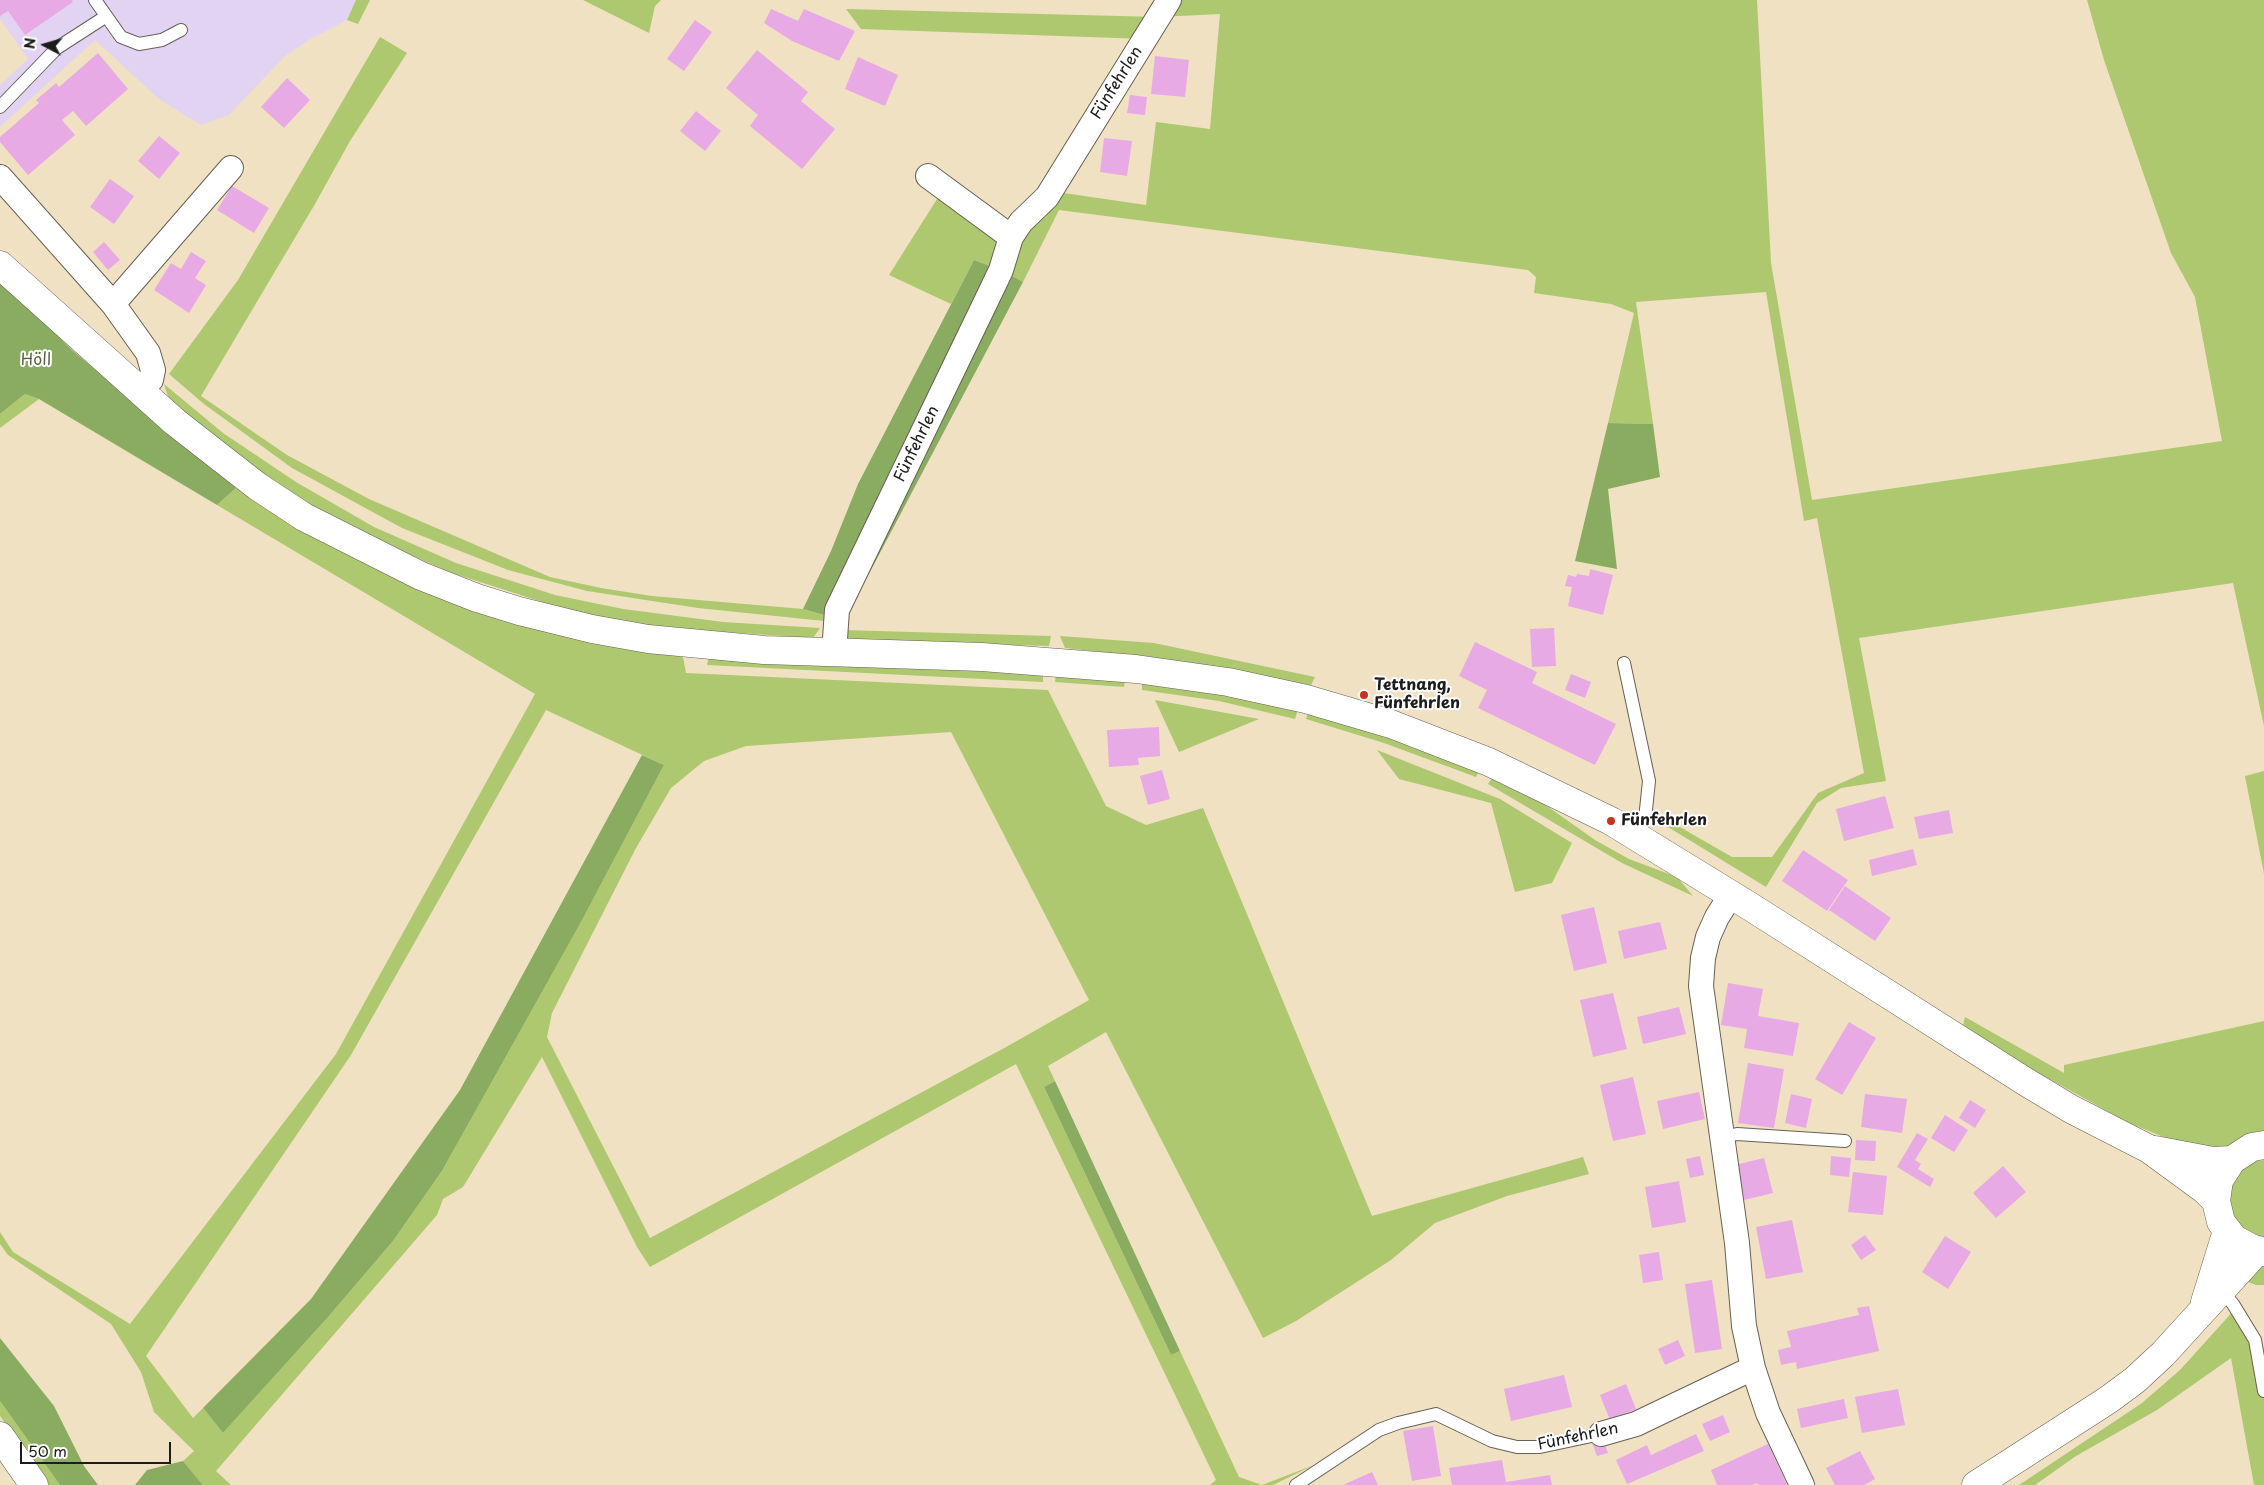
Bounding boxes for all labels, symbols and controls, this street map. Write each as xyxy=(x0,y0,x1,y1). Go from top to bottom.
north arrow xyxy=(20,20,70,70)
text: N xyxy=(19,37,41,50)
street label: Fünfehrlen xyxy=(1087,43,1147,123)
park label: Höll xyxy=(21,351,51,371)
street label: Fünfehrlen xyxy=(890,403,944,485)
place label: Tettnang, Fünfehrlen xyxy=(1374,676,1460,714)
marker: Tettnang, Fünfehrlen xyxy=(1358,689,1370,701)
place label: Fünfehrlen xyxy=(1621,811,1707,831)
marker: Fünfehrlen xyxy=(1605,815,1617,827)
street label: Fünfehrlen xyxy=(1536,1419,1620,1455)
scale bar xyxy=(22,1432,174,1464)
text: 50 m xyxy=(28,1439,67,1462)

